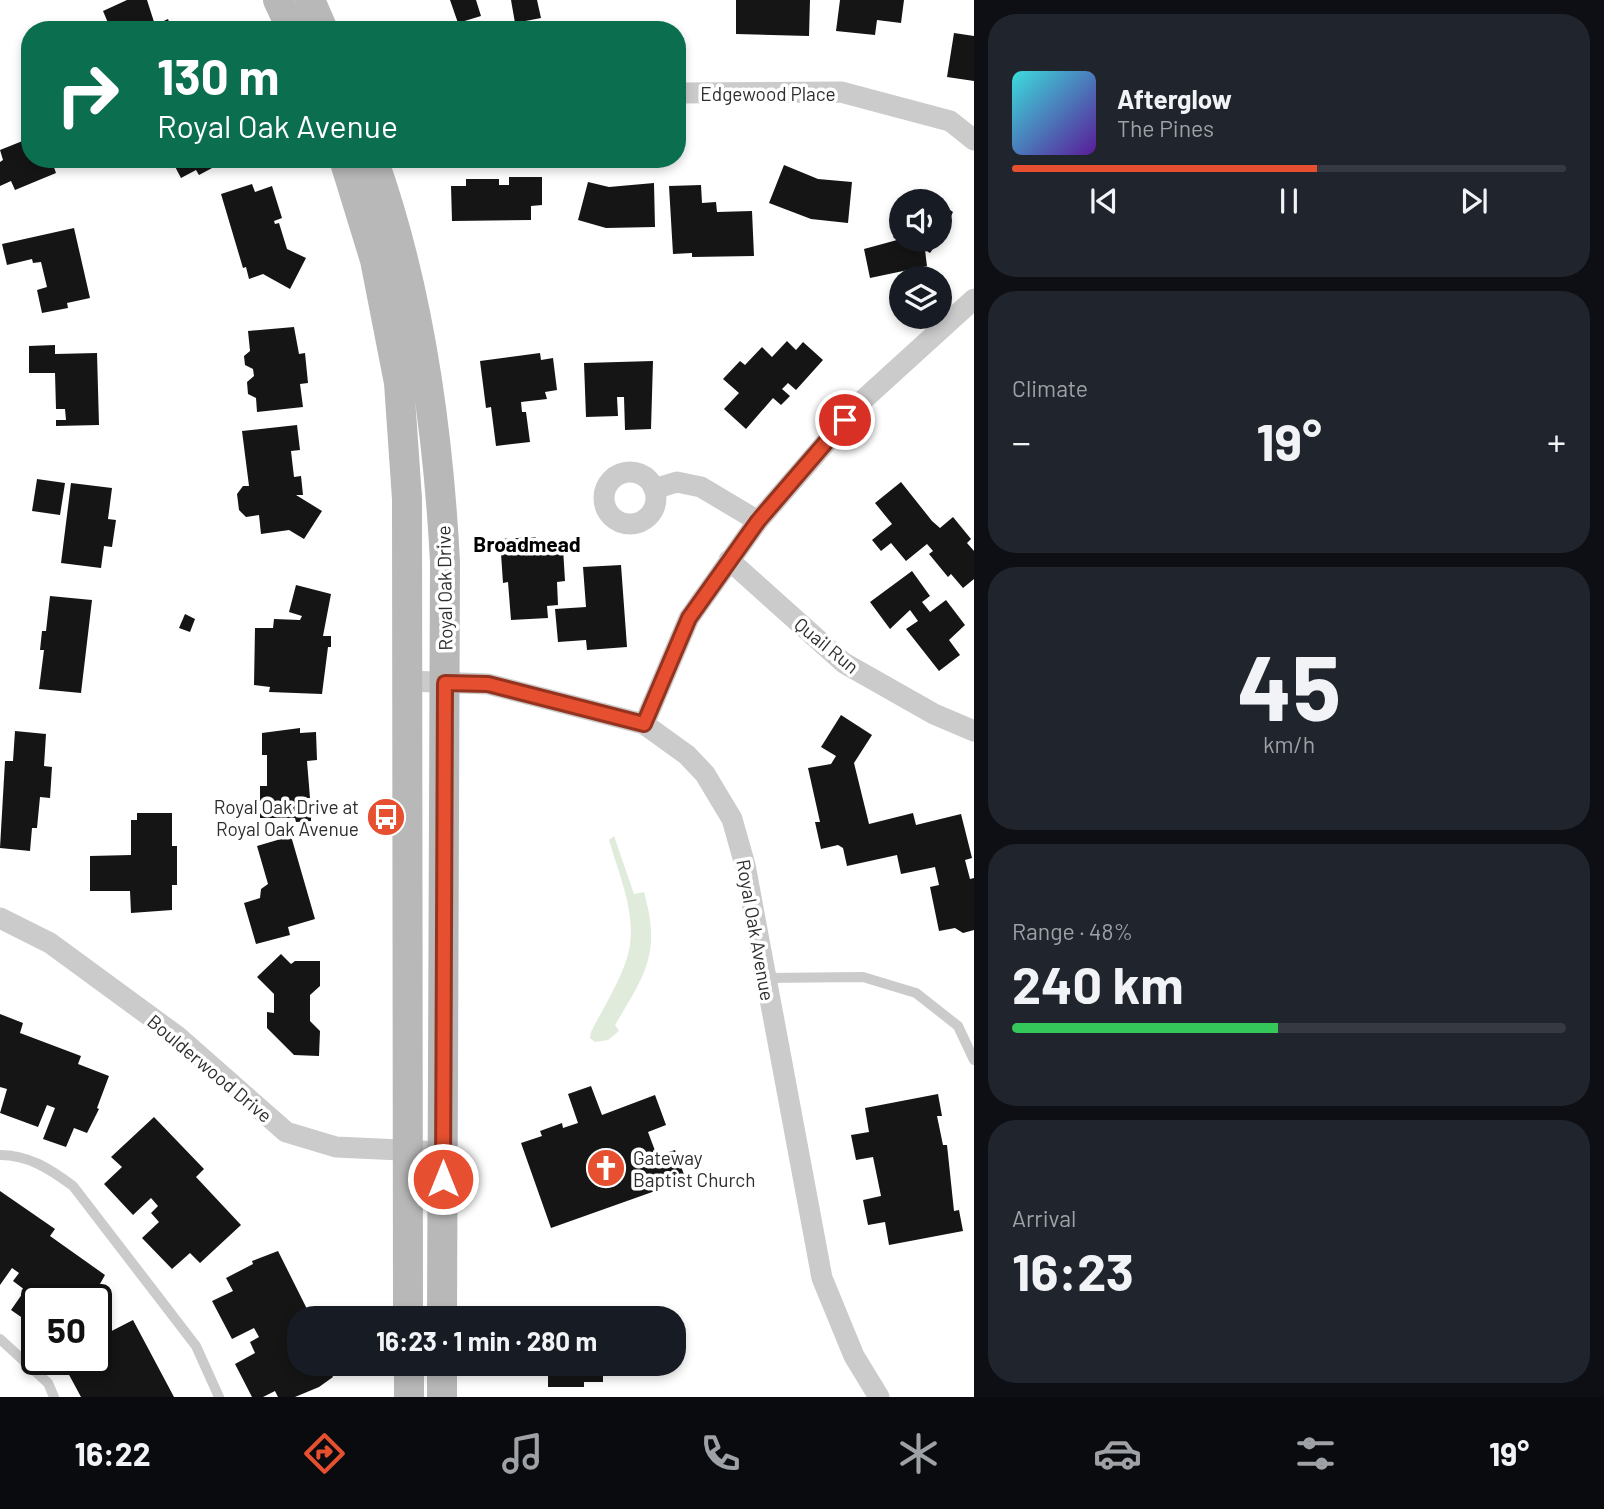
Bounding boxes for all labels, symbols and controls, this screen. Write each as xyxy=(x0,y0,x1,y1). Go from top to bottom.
text: 130 m xyxy=(157,46,279,105)
icon: right xyxy=(42,49,133,140)
street label: Edgewood Place xyxy=(700,82,836,105)
text: Afterglow xyxy=(1117,83,1232,114)
text: Royal Oak Avenue xyxy=(157,106,398,144)
text: The Pines xyxy=(1117,114,1214,142)
icon: previous xyxy=(1085,182,1123,220)
icon: pause xyxy=(1270,182,1308,220)
icon: next xyxy=(1455,182,1493,220)
map controls xyxy=(889,189,952,329)
button: sound xyxy=(889,189,952,252)
button: layers xyxy=(889,266,952,329)
text: Climate xyxy=(1012,374,1088,402)
pin xyxy=(815,390,875,450)
icon: arrive xyxy=(826,401,864,439)
text: 19° xyxy=(1256,409,1322,471)
text: − xyxy=(1012,418,1031,464)
text: + xyxy=(1547,418,1566,464)
street label: Royal Oak Drive xyxy=(431,525,457,651)
district label: Broadmead xyxy=(473,531,581,556)
street label: Quail Run xyxy=(790,612,864,678)
text: 45 xyxy=(1237,630,1341,739)
text: km/h xyxy=(1263,730,1315,758)
place label: Royal Oak Drive at Royal Oak Avenue xyxy=(214,795,359,840)
bus stop icon: Royal Oak Drive at Royal Oak Avenue xyxy=(365,796,407,838)
street label: Royal Oak Avenue xyxy=(732,858,780,1002)
text: Range · 48% xyxy=(1012,917,1133,945)
text: 240 km xyxy=(1012,952,1184,1014)
street label: Boulderwood Drive xyxy=(143,1009,277,1127)
position arrow xyxy=(406,1142,480,1216)
place label: Gateway Baptist Church xyxy=(633,1146,756,1191)
church icon: Gateway Baptist Church xyxy=(585,1147,627,1189)
text: Arrival xyxy=(1012,1204,1076,1232)
text: 16:23 xyxy=(1012,1239,1134,1301)
speed limit sign: 50 xyxy=(21,1284,112,1375)
text: 16:23 · 1 min · 280 m xyxy=(376,1325,597,1356)
icon: directions xyxy=(300,1429,349,1478)
icon: music xyxy=(498,1429,547,1478)
icon: phone xyxy=(696,1429,745,1478)
icon: climate xyxy=(894,1429,943,1478)
icon: car xyxy=(1093,1429,1142,1478)
icon: filters xyxy=(1291,1429,1340,1478)
text: 16:22 xyxy=(75,1434,151,1472)
text: 19° xyxy=(1489,1434,1529,1472)

